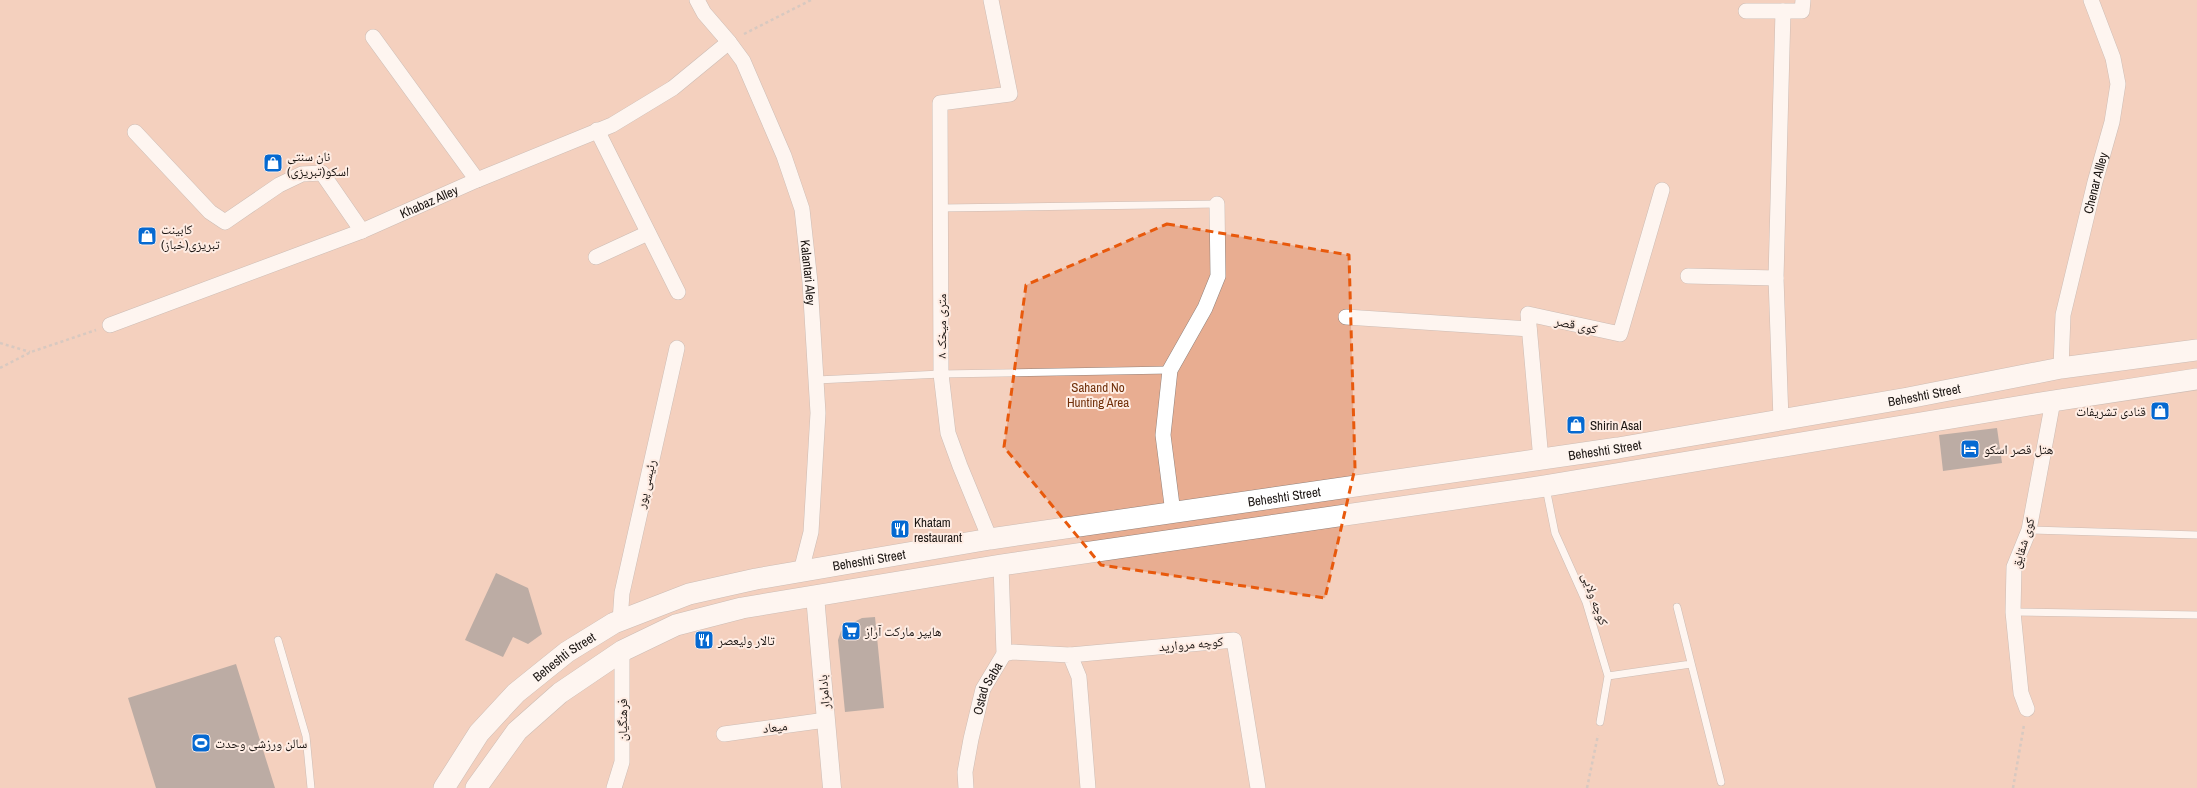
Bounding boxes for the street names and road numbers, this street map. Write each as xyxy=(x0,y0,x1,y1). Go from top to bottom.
street label: Chenar Allley xyxy=(2079,150,2112,215)
street label: Khabaz Alley xyxy=(397,181,461,222)
street label: Kalantari Aley xyxy=(797,239,820,307)
street label: ۸ متری میخک xyxy=(933,293,950,359)
street label: کوی قصر xyxy=(1552,312,1600,338)
street label: Beheshti Street xyxy=(1886,379,1962,410)
street label: Beheshti Street xyxy=(1567,436,1643,464)
street label: رئیسی پور xyxy=(632,458,660,511)
street label: Beheshti Street xyxy=(1246,483,1322,510)
street label: کوی شقایق xyxy=(2007,515,2039,570)
street label: Beheshti Street xyxy=(831,545,907,574)
street label: کوچه ولایی xyxy=(1578,570,1613,628)
street label: Beheshti Street xyxy=(529,628,598,685)
street label: کوچه مروارید xyxy=(1158,633,1225,655)
street label: Ostad Saba xyxy=(969,659,1006,716)
street label: بادامزار xyxy=(814,674,834,711)
street label: فرهنگیان xyxy=(614,699,631,741)
street label: میعاد xyxy=(762,717,788,737)

